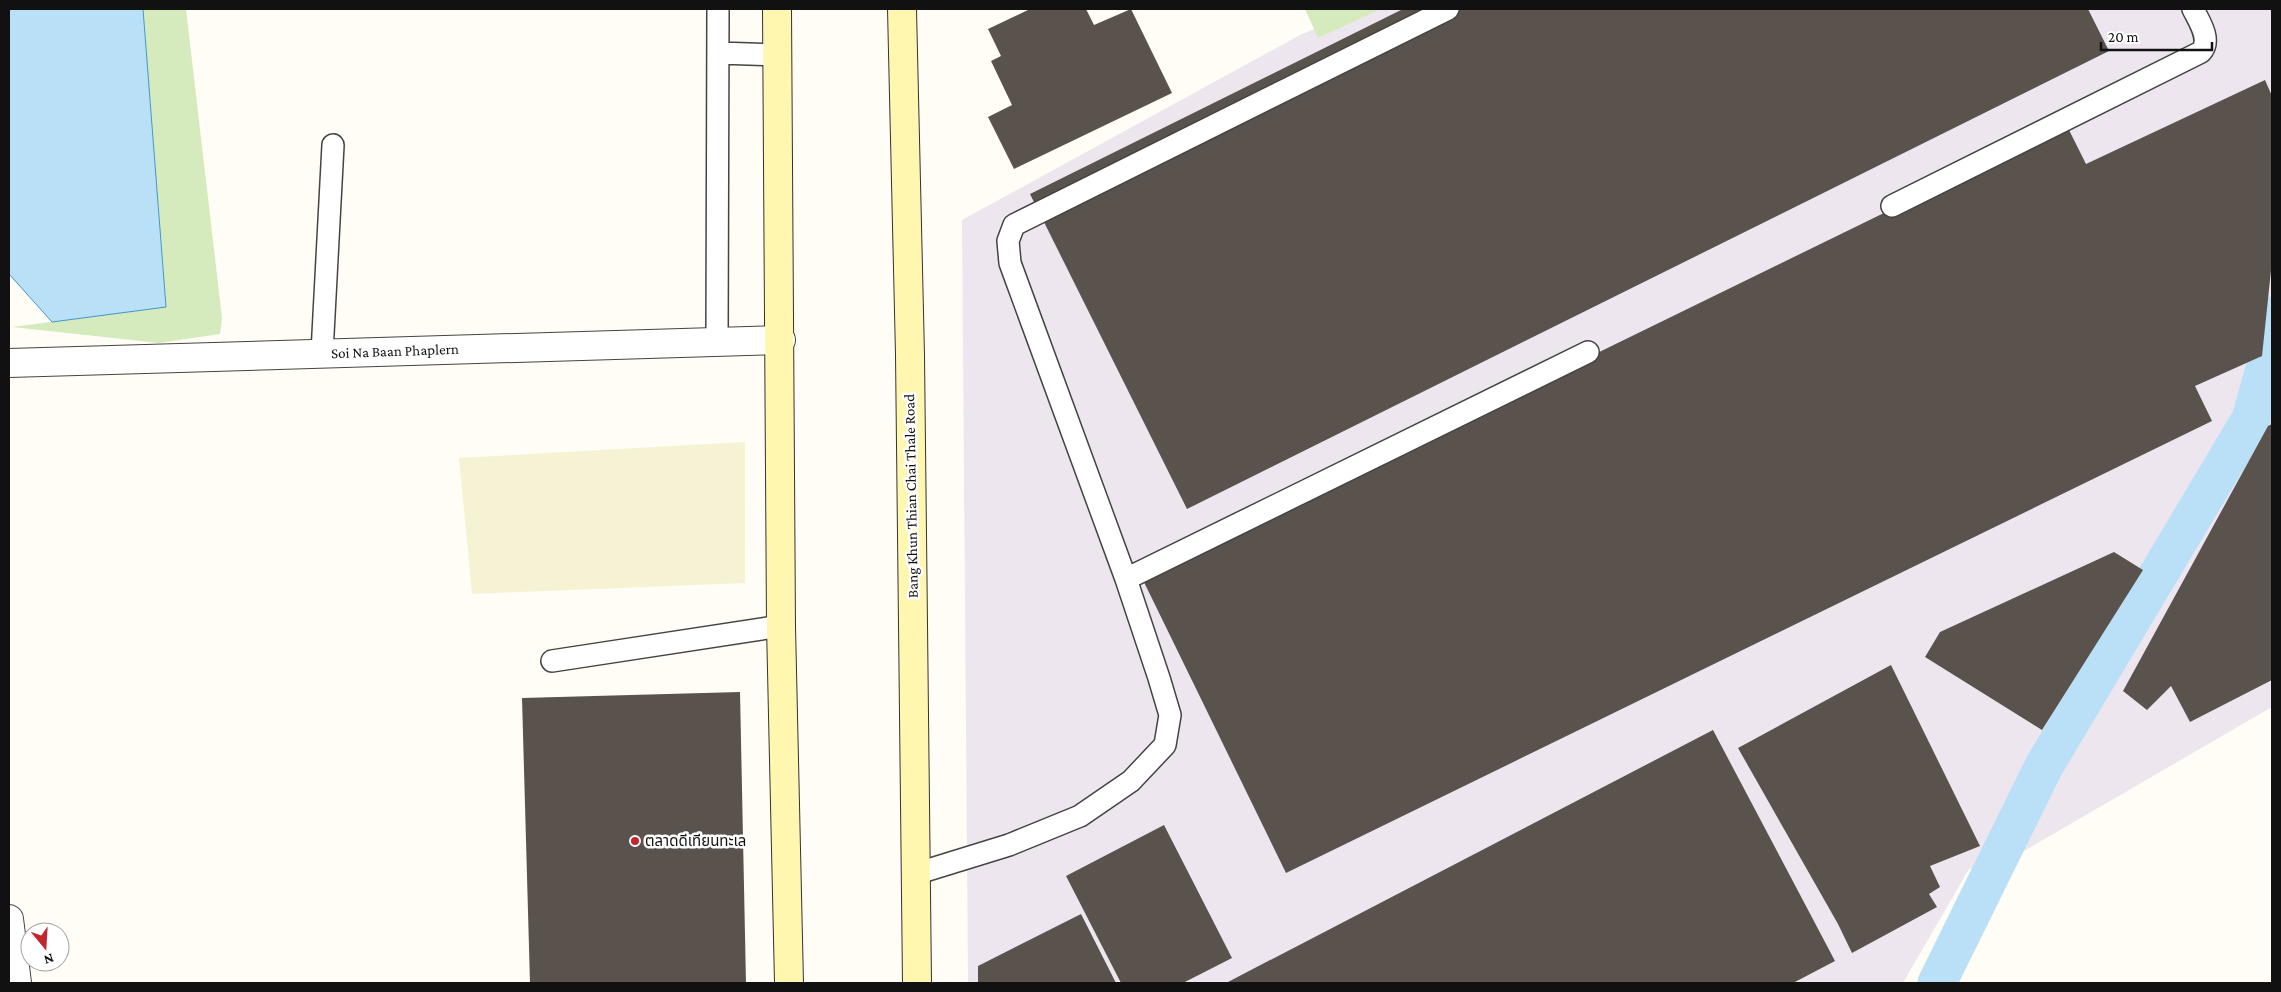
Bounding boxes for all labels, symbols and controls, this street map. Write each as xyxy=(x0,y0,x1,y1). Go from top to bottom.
scale bar xyxy=(2101,20,2212,52)
text: 20 m xyxy=(2108,29,2139,45)
street label: Soi Na Baan Phaplern xyxy=(331,341,459,362)
street label: Bang Khun Thian Chai Thale Road xyxy=(901,394,922,598)
place label: ตลาดดีเทียนทะเล xyxy=(645,833,746,849)
marker: ตลาดดีเทียนทะเล xyxy=(629,835,641,847)
north arrow xyxy=(20,922,70,972)
text: N xyxy=(42,950,56,969)

